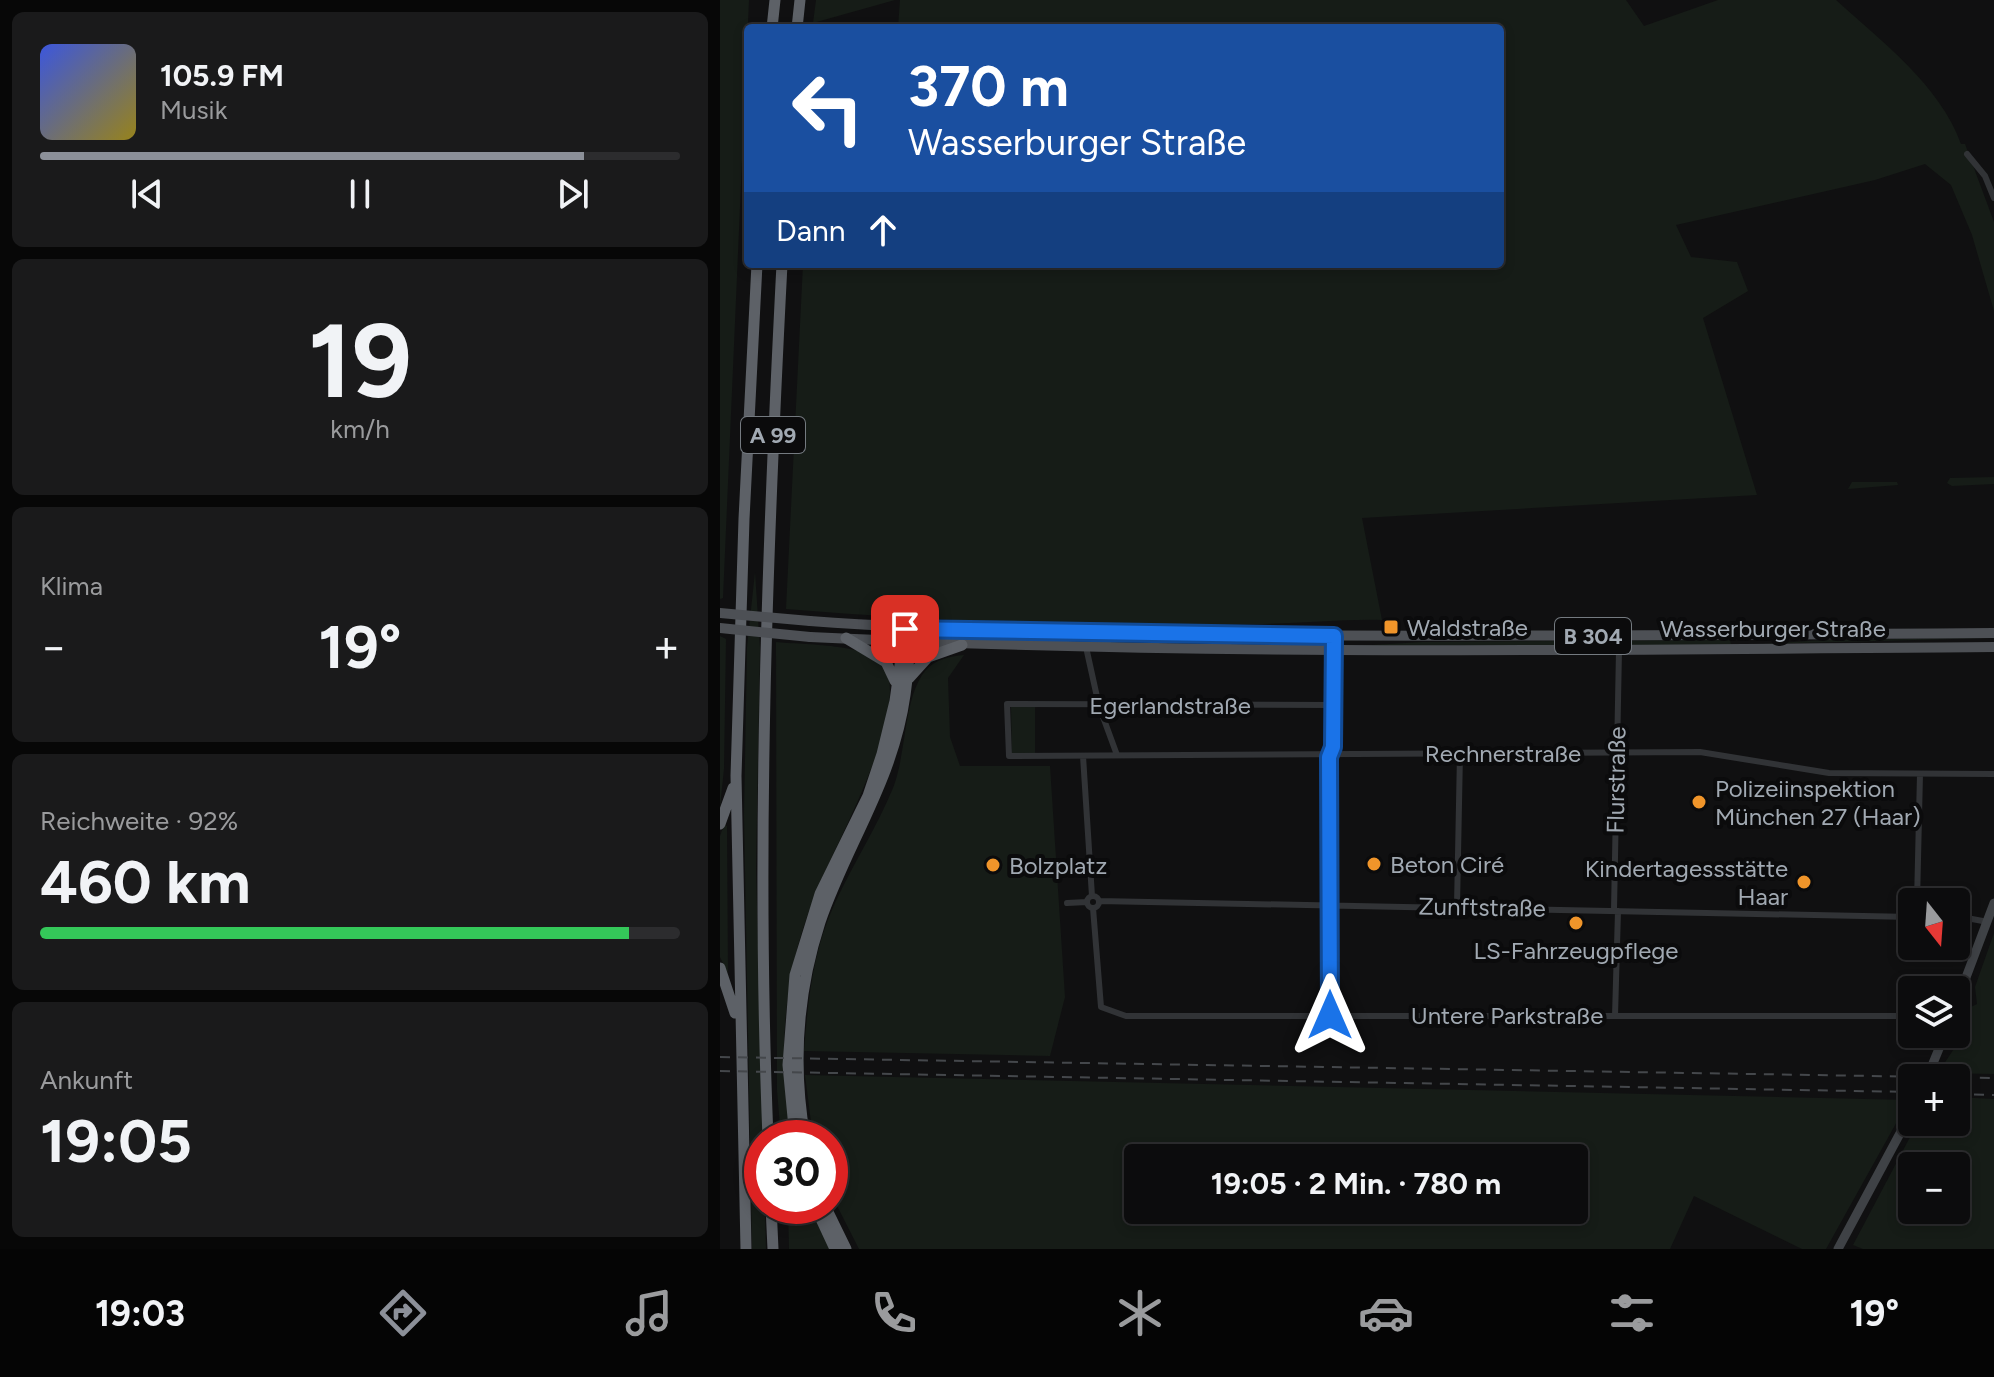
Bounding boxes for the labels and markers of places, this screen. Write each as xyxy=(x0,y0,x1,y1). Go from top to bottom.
pin xyxy=(871,595,939,663)
place label: Waldstraße xyxy=(1407,613,1528,642)
marker: Waldstraße xyxy=(1382,618,1400,636)
place label: Polizeiinspektion München 27 (Haar) xyxy=(1715,774,1921,831)
marker: Polizeiinspektion München 27 (Haar) xyxy=(1690,793,1708,811)
place label: Beton Ciré xyxy=(1390,850,1504,879)
place label: Bolzplatz xyxy=(1009,851,1107,880)
place label: Kindertagessstätte Haar xyxy=(1585,854,1788,911)
marker: Beton Ciré xyxy=(1365,855,1383,873)
marker: Bolzplatz xyxy=(984,856,1002,874)
marker: Kindertagessstätte Haar xyxy=(1795,873,1813,891)
marker: LS-Fahrzeugpflege xyxy=(1567,914,1585,932)
place label: LS-Fahrzeugpflege xyxy=(1474,936,1678,965)

